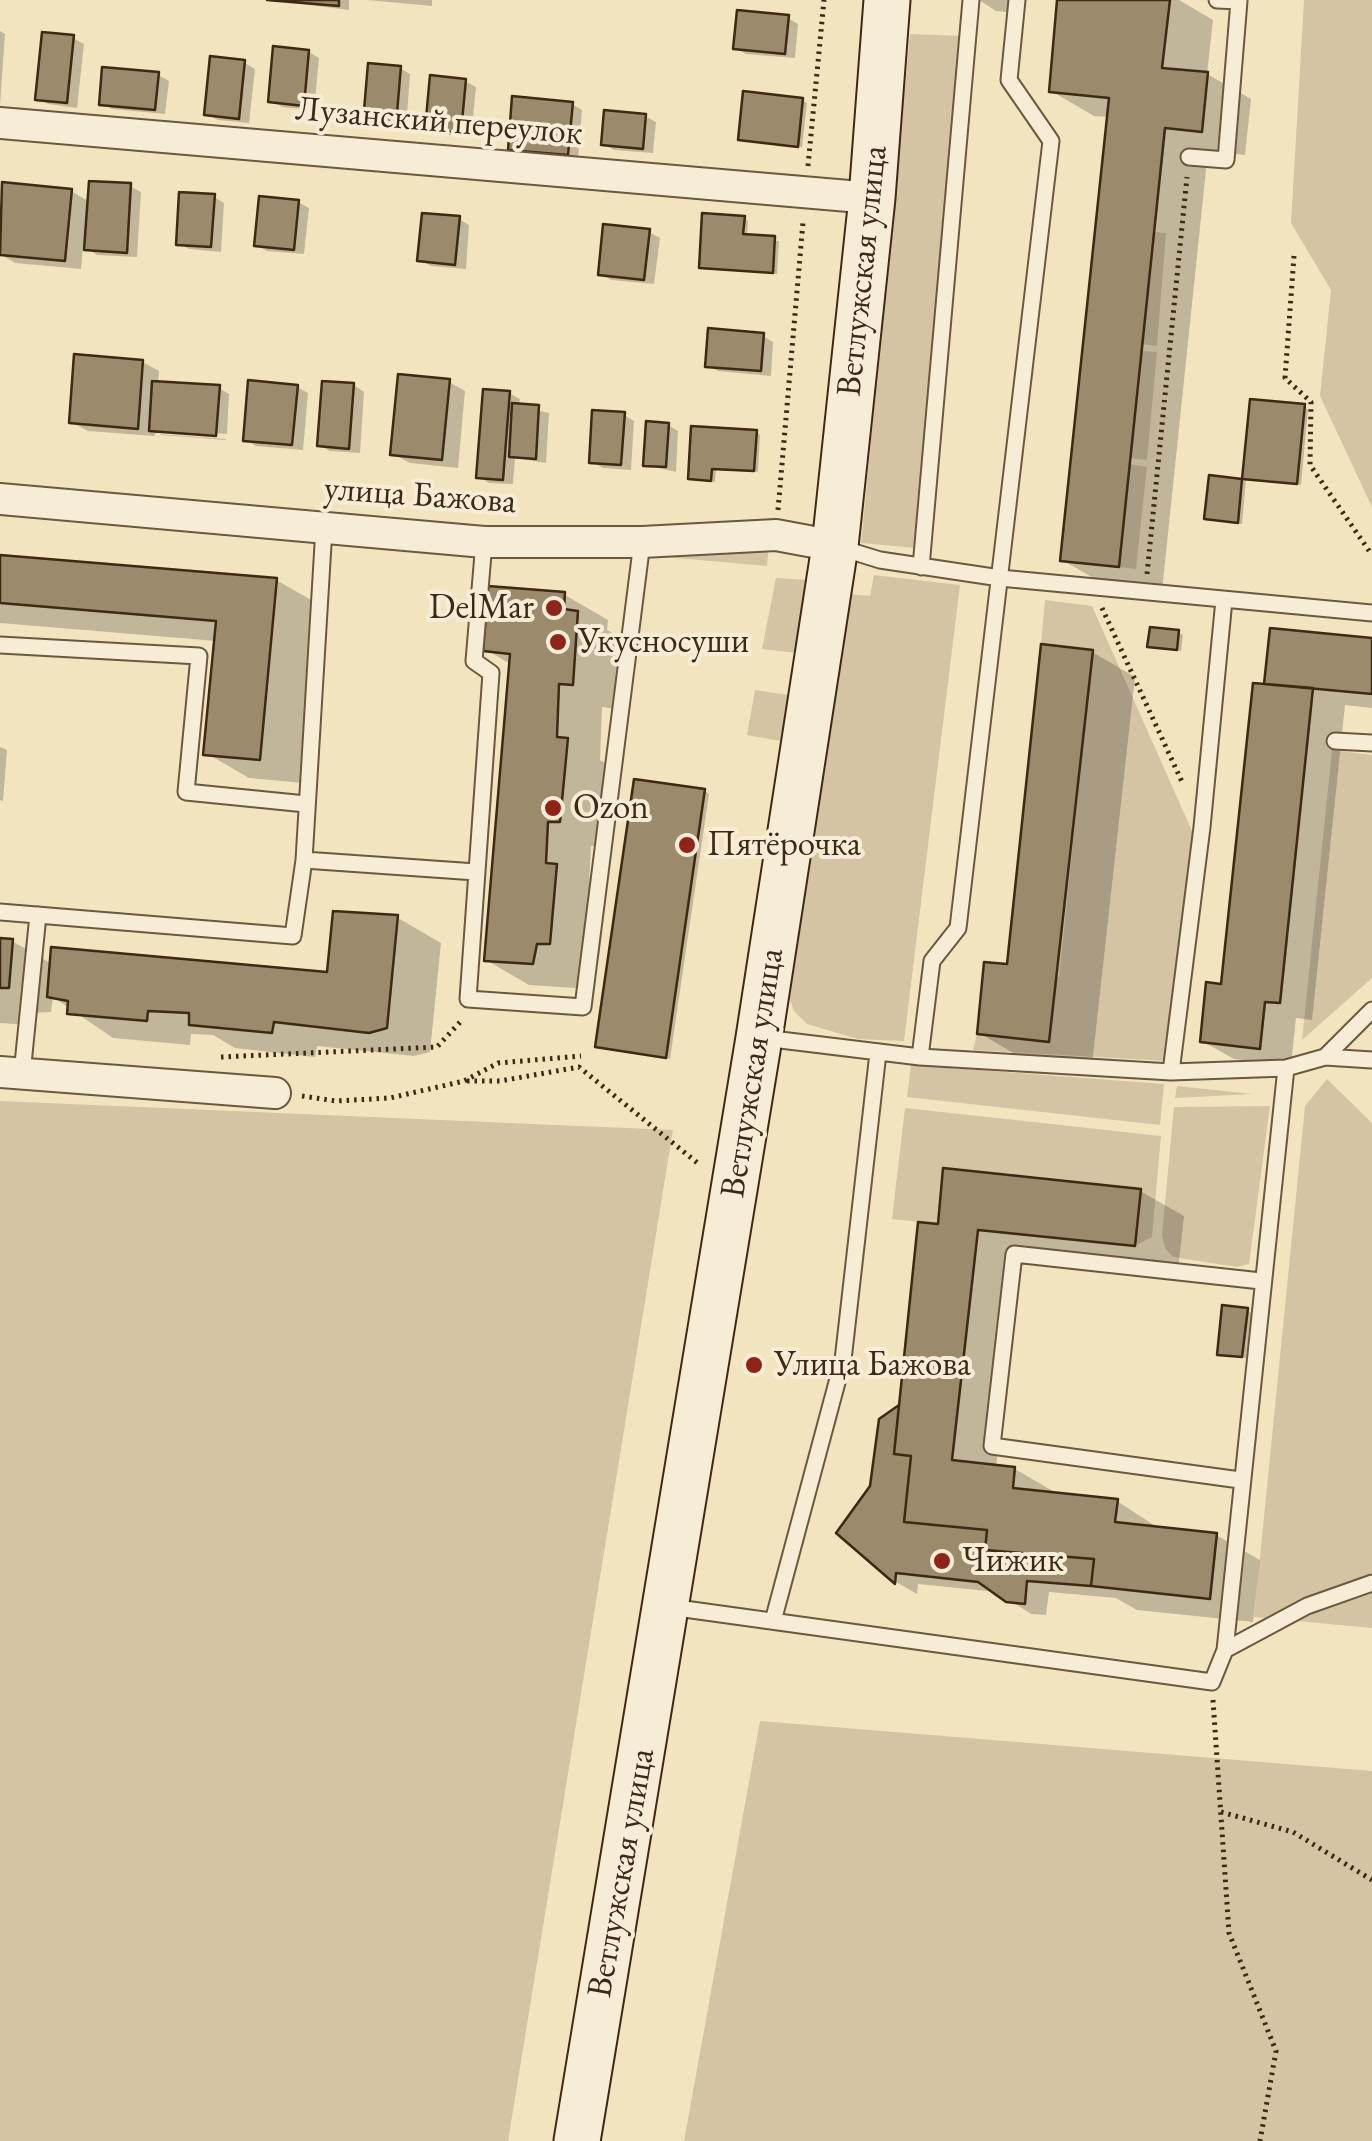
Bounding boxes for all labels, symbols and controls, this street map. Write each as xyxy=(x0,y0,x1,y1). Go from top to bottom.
street label: Лузанский переулок xyxy=(294,89,584,155)
street label: Ветлужская улица xyxy=(829,144,897,398)
street label: улица Бажова xyxy=(322,468,518,524)
place label: DelMar xyxy=(429,587,534,629)
marker: DelMar xyxy=(543,597,565,619)
place label: Укусносуши xyxy=(578,621,749,663)
marker: Укусносуши xyxy=(547,631,569,653)
place label: Ozon xyxy=(573,787,649,829)
marker: Ozon xyxy=(542,797,564,819)
place label: Пятёрочка xyxy=(707,824,861,866)
marker: Пятёрочка xyxy=(676,834,698,856)
street label: Ветлужская улица xyxy=(713,945,793,1201)
place label: Улица Бажова xyxy=(774,1344,971,1386)
marker: Улица Бажова xyxy=(743,1354,765,1376)
place label: Чижик xyxy=(962,1540,1064,1582)
marker: Чижик xyxy=(931,1550,953,1572)
street label: Ветлужская улица xyxy=(579,1745,665,2001)

